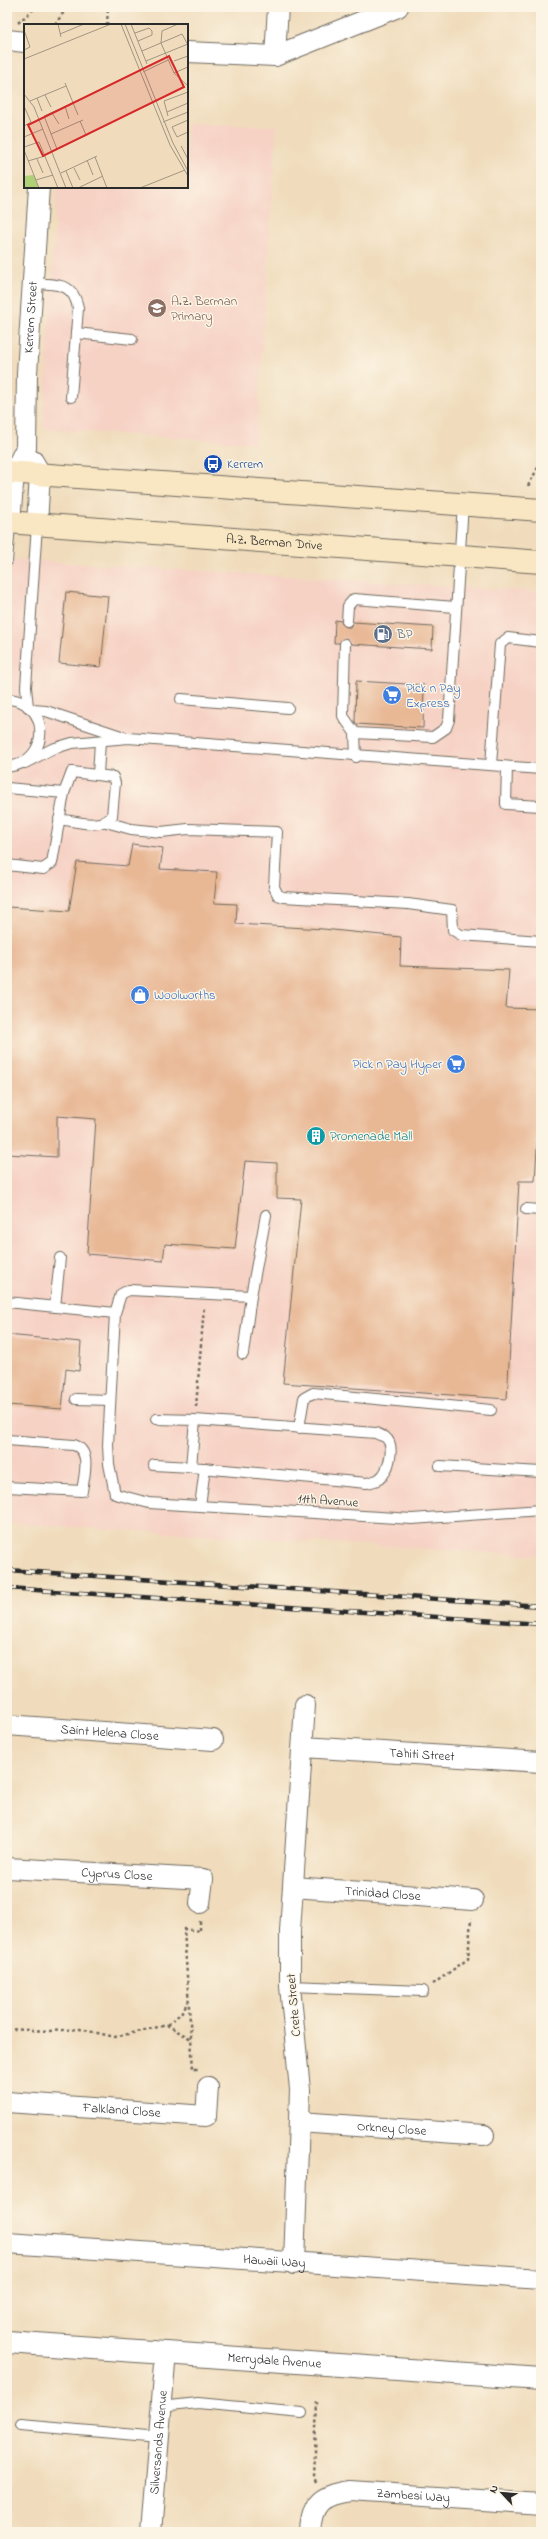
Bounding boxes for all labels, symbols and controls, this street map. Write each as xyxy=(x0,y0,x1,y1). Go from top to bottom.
inset map xyxy=(24,24,188,188)
street label: Kerrem Street xyxy=(19,280,42,354)
place label: A.Z. Berman Primary xyxy=(171,292,237,327)
school or university icon: A.Z. Berman Primary xyxy=(146,297,168,319)
bus stop icon: Kerrem xyxy=(202,453,224,475)
place label: Kerrem xyxy=(227,455,263,474)
street label: A.Z. Berman Drive xyxy=(225,529,323,555)
fuel station icon: BP xyxy=(372,623,394,645)
place label: BP xyxy=(396,625,413,644)
place label: Pick n Pay Express xyxy=(406,679,460,713)
supermarket icon: Pick n Pay Express xyxy=(381,684,403,706)
shop icon: Woolworths xyxy=(129,984,151,1006)
place label: Woolworths xyxy=(154,986,216,1005)
supermarket icon: Pick n Pay Hyper xyxy=(445,1053,467,1075)
place label: Pick n Pay Hyper xyxy=(353,1055,443,1075)
building icon: Promenade Mall xyxy=(305,1125,327,1147)
place label: Promenade Mall xyxy=(330,1127,413,1146)
street label: 11th Avenue xyxy=(297,1489,359,1513)
street label: Saint Helena Close xyxy=(60,1719,160,1746)
street label: Tahiti Street xyxy=(388,1743,456,1766)
street label: Cyprus Close xyxy=(81,1863,153,1886)
street label: Trinidad Close xyxy=(344,1881,422,1906)
street label: Crete Street xyxy=(282,1972,306,2037)
street label: Falkland Close xyxy=(81,2098,162,2122)
street label: Orkney Close xyxy=(356,2117,427,2140)
street label: Hawaii Way xyxy=(243,2249,306,2274)
street label: Merrydale Avenue xyxy=(227,2348,322,2373)
street label: Silversands Avenue xyxy=(145,2389,172,2495)
north arrow xyxy=(482,2473,522,2513)
text: N xyxy=(485,2482,503,2496)
street label: Zambesi Way xyxy=(376,2483,451,2508)

